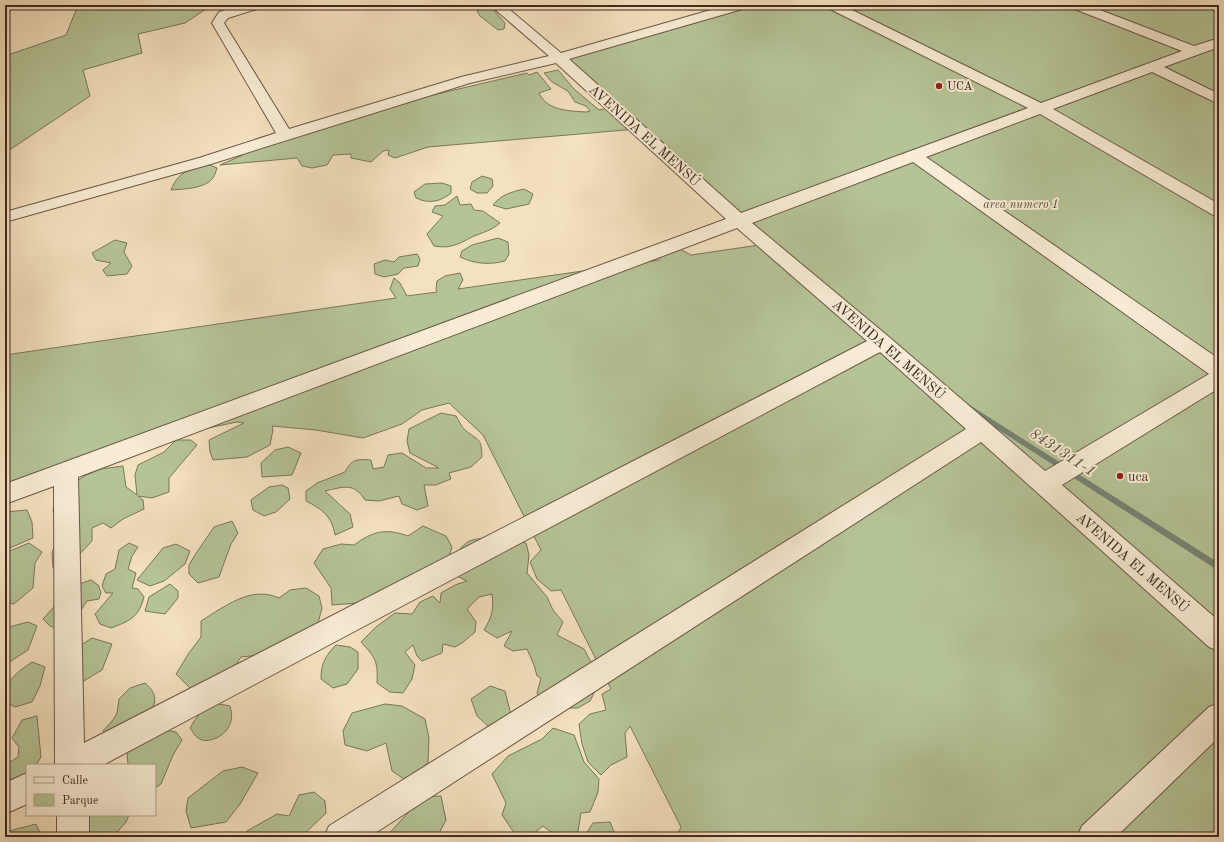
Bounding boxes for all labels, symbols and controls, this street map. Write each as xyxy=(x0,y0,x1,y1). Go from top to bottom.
street label: AVENIDA EL MENSÚ xyxy=(586,79,705,189)
marker: UCA xyxy=(934,81,944,91)
place label: UCA xyxy=(947,81,973,93)
park label: area numero 1 xyxy=(983,199,1059,211)
street label: AVENIDA EL MENSÚ xyxy=(829,294,950,402)
water label: 8431311-1 xyxy=(1027,427,1098,480)
place label: uca xyxy=(1128,470,1149,484)
marker: uca xyxy=(1115,471,1125,481)
street label: AVENIDA EL MENSÚ xyxy=(1073,507,1194,615)
legend xyxy=(26,764,156,816)
text: Calle xyxy=(62,775,88,787)
text: Parque xyxy=(62,795,99,807)

